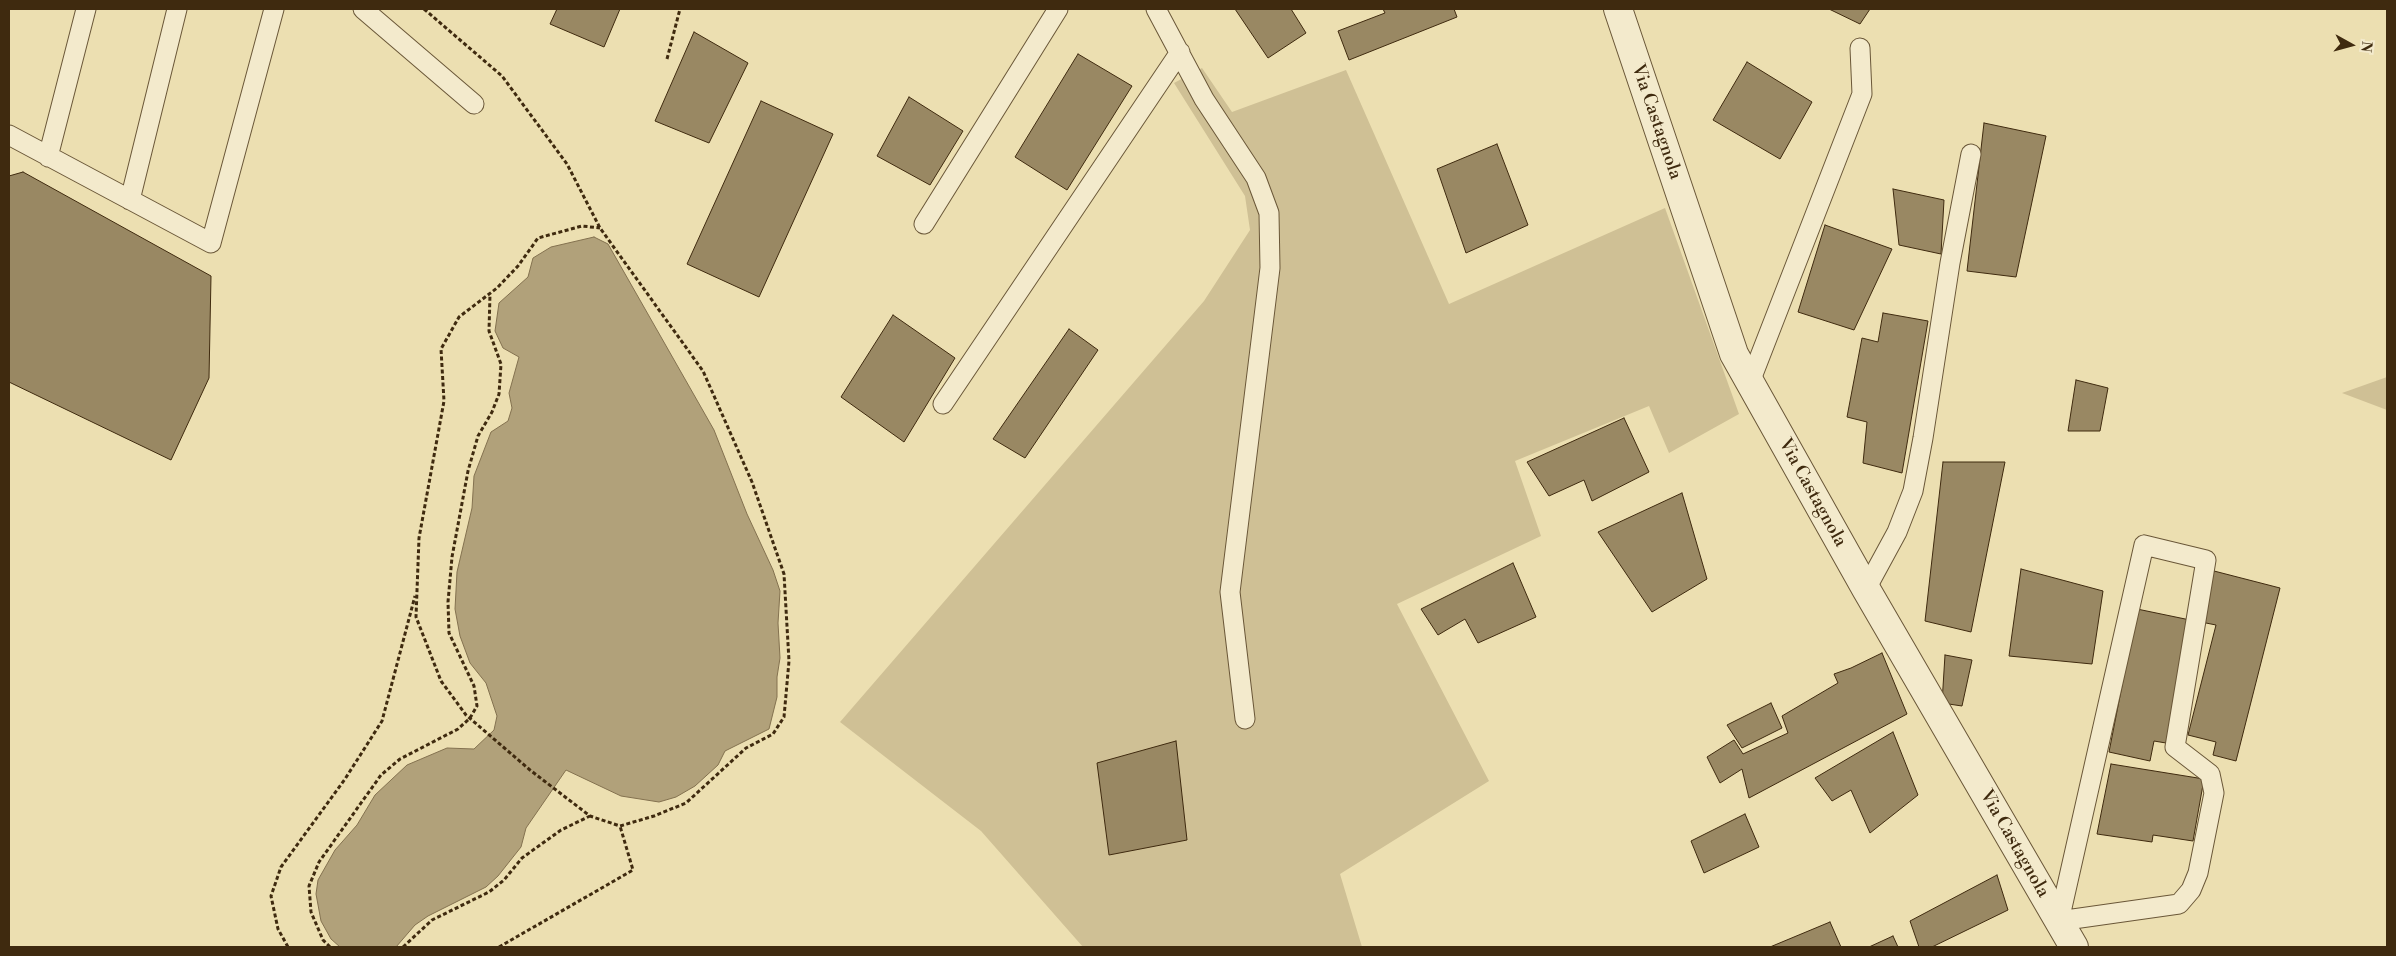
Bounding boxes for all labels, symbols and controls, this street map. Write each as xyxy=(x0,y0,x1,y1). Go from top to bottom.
north arrow xyxy=(2326,20,2376,70)
text: N xyxy=(2356,40,2375,53)
street label: Via Castagnola xyxy=(1626,62,1686,182)
street label: Via Castagnola xyxy=(1773,435,1851,551)
street label: Via Castagnola xyxy=(1975,786,2053,902)

